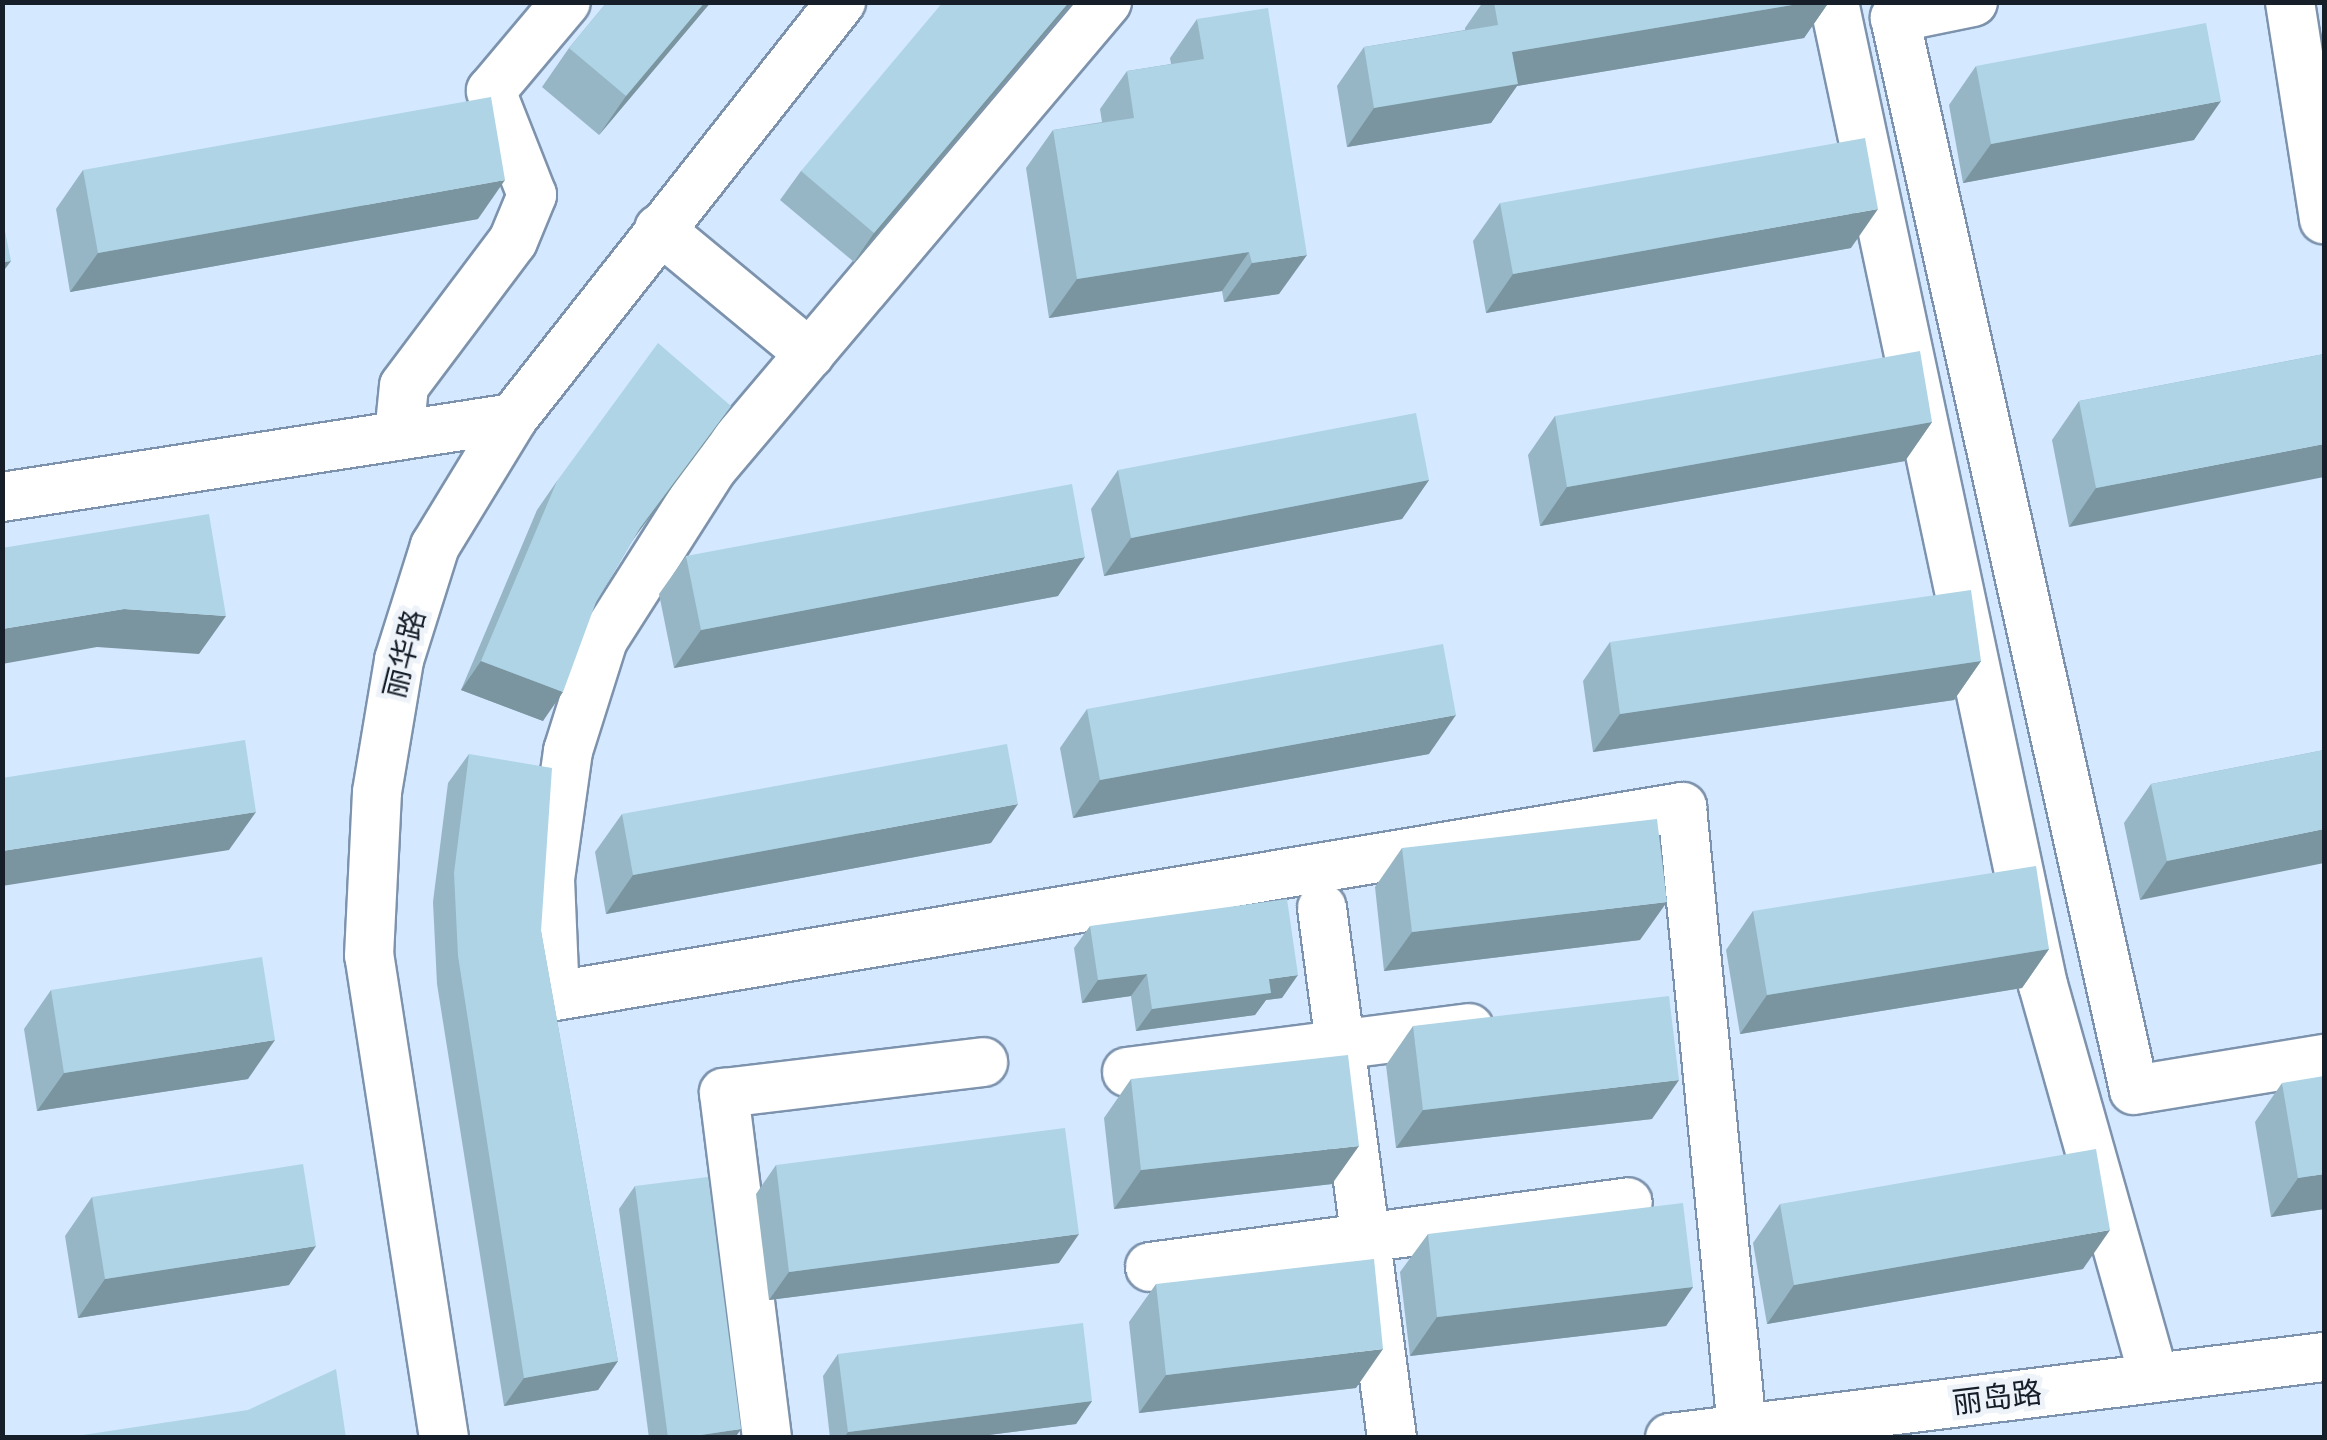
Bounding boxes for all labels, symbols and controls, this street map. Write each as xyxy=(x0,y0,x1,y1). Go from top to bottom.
street label: 丽华路 xyxy=(376,606,432,702)
street label: 丽岛路 xyxy=(1950,1374,2044,1420)

